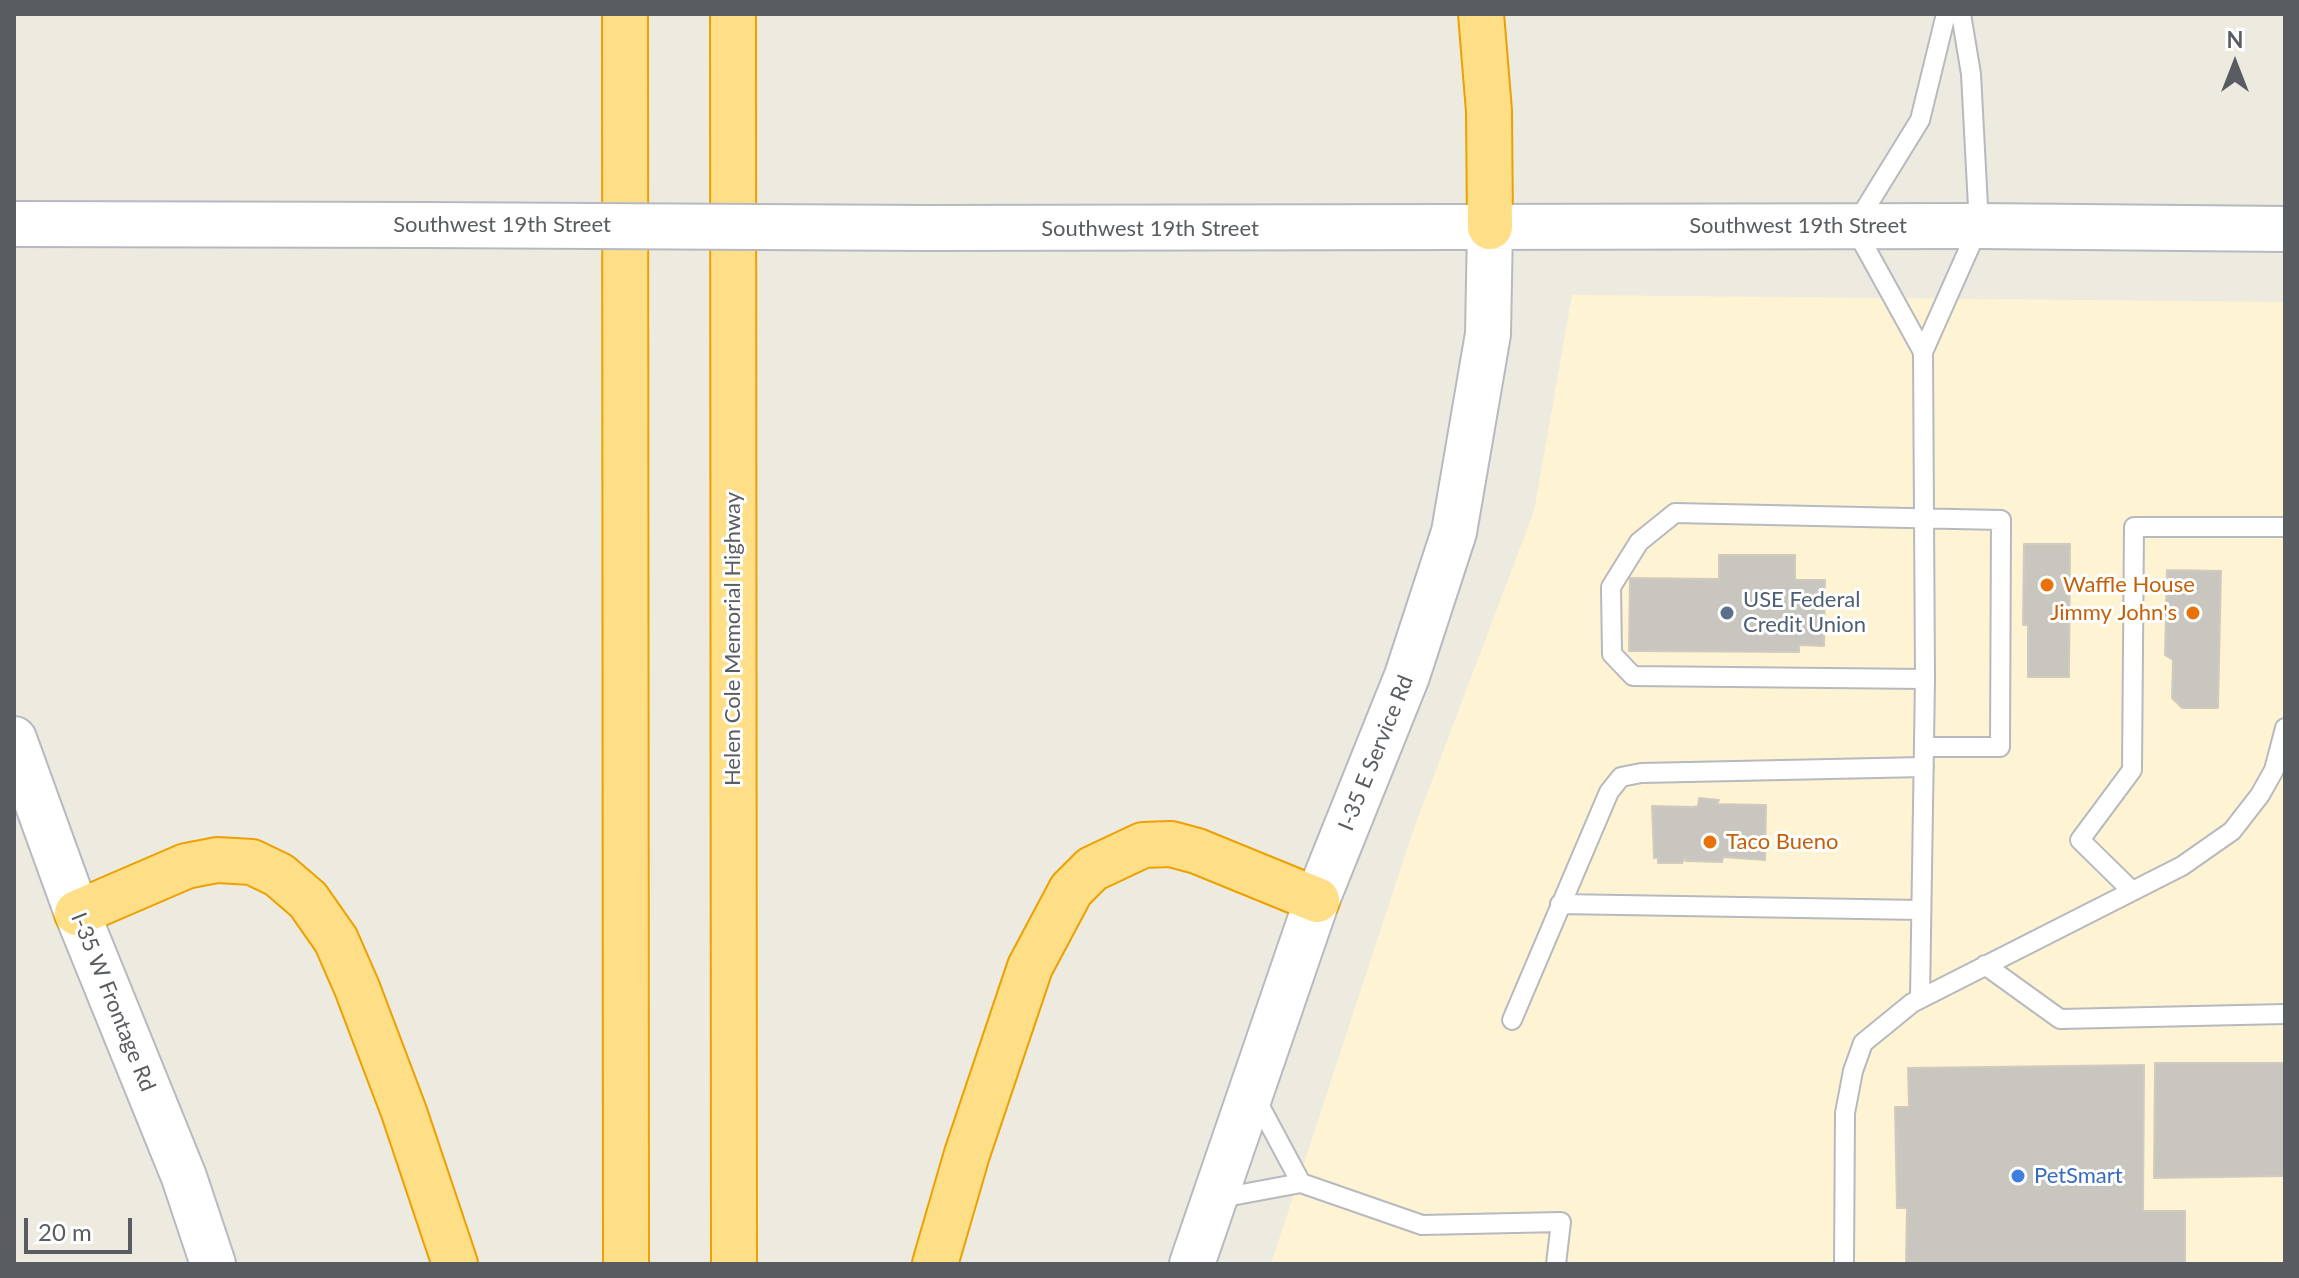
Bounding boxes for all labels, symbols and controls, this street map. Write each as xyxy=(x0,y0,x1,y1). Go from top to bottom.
north arrow xyxy=(2195,24,2275,104)
text: N xyxy=(2227,26,2243,53)
street label: Southwest 19th Street xyxy=(393,212,611,238)
street label: Southwest 19th Street xyxy=(1689,213,1907,239)
street label: Southwest 19th Street xyxy=(1041,216,1259,242)
street label: Helen Cole Memorial Highway xyxy=(720,492,746,786)
place label: Waffle House xyxy=(2063,572,2195,598)
marker: Waffle House xyxy=(2038,576,2056,594)
place label: USE Federal Credit Union xyxy=(1743,587,1866,638)
place label: Jimmy John's xyxy=(2050,600,2177,626)
marker: USE Federal Credit Union xyxy=(1718,604,1736,622)
marker: Jimmy John's xyxy=(2184,604,2202,622)
street label: I-35 E Service Rd xyxy=(1333,672,1419,834)
place label: Taco Bueno xyxy=(1726,829,1838,855)
marker: Taco Bueno xyxy=(1701,833,1719,851)
street label: I-35 W Frontage Rd xyxy=(65,909,161,1095)
place label: PetSmart xyxy=(2034,1163,2123,1189)
marker: PetSmart xyxy=(2009,1167,2027,1185)
scale bar xyxy=(28,1202,136,1252)
text: 20 m xyxy=(38,1217,92,1246)

